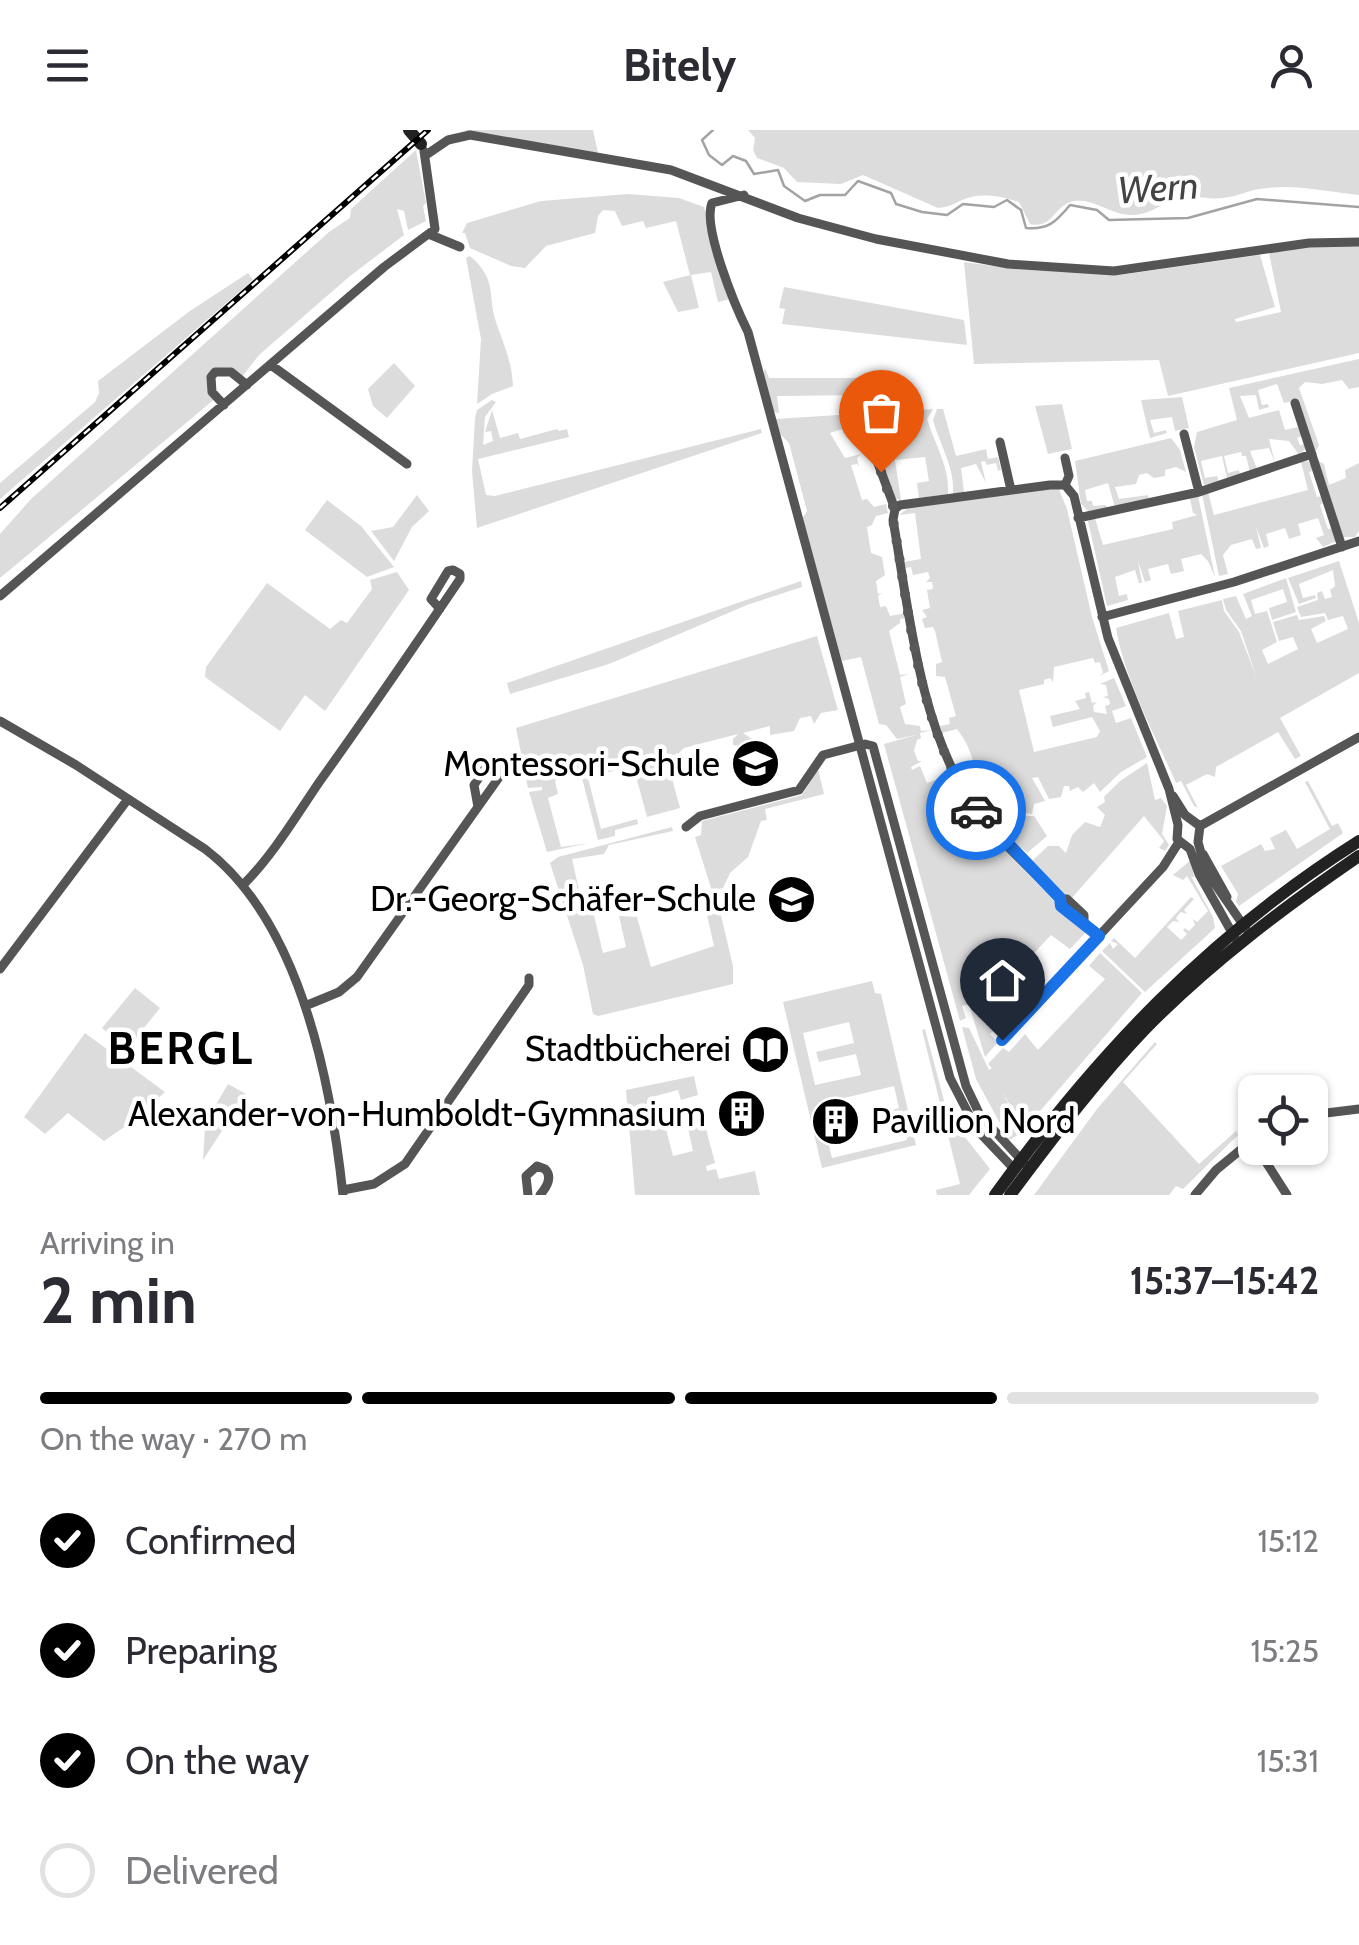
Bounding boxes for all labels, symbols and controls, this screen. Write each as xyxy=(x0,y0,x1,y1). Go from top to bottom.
icon: menu xyxy=(40,38,95,93)
text: Bitely xyxy=(623,38,736,92)
icon: person xyxy=(1264,38,1319,93)
water label: Wern xyxy=(1116,161,1200,214)
pin xyxy=(839,370,924,473)
icon: bag xyxy=(854,385,909,440)
school or university icon: Montessori-Schule xyxy=(729,738,781,790)
place label: Montessori-Schule xyxy=(443,742,720,785)
courier xyxy=(926,760,1026,860)
icon: car xyxy=(949,783,1004,838)
school or university icon: Dr.-Georg-Schäfer-Schule xyxy=(765,873,817,925)
place label: Dr.-Georg-Schäfer-Schule xyxy=(370,877,756,920)
pin xyxy=(960,938,1045,1041)
icon: home xyxy=(975,953,1030,1008)
district label: BERGL xyxy=(108,1021,254,1075)
library icon: Stadtbücherei xyxy=(740,1023,792,1075)
place label: Stadtbücherei xyxy=(525,1027,731,1070)
map controls xyxy=(1238,1075,1328,1165)
button: locate xyxy=(1238,1075,1328,1165)
building icon: Alexander-von-Humboldt-Gymnasium xyxy=(715,1088,767,1140)
place label: Alexander-von-Humboldt-Gymnasium xyxy=(128,1092,706,1135)
building icon: Pavillion Nord xyxy=(810,1095,862,1147)
place label: Pavillion Nord xyxy=(871,1099,1075,1142)
text: Arriving in xyxy=(40,1223,175,1262)
text: 15:37–15:42 xyxy=(1130,1257,1319,1304)
text: 2 min xyxy=(40,1260,197,1339)
text: On the way · 270 m xyxy=(40,1419,307,1458)
icon: check xyxy=(40,1513,95,1568)
text: Confirmed xyxy=(125,1517,296,1564)
text: 15:12 xyxy=(1257,1521,1319,1560)
icon: check xyxy=(40,1623,95,1678)
text: Preparing xyxy=(125,1627,277,1674)
text: 15:25 xyxy=(1251,1631,1319,1670)
icon: check xyxy=(40,1733,95,1788)
text: On the way xyxy=(125,1737,309,1784)
text: 15:31 xyxy=(1257,1741,1319,1780)
text: Delivered xyxy=(125,1847,279,1894)

